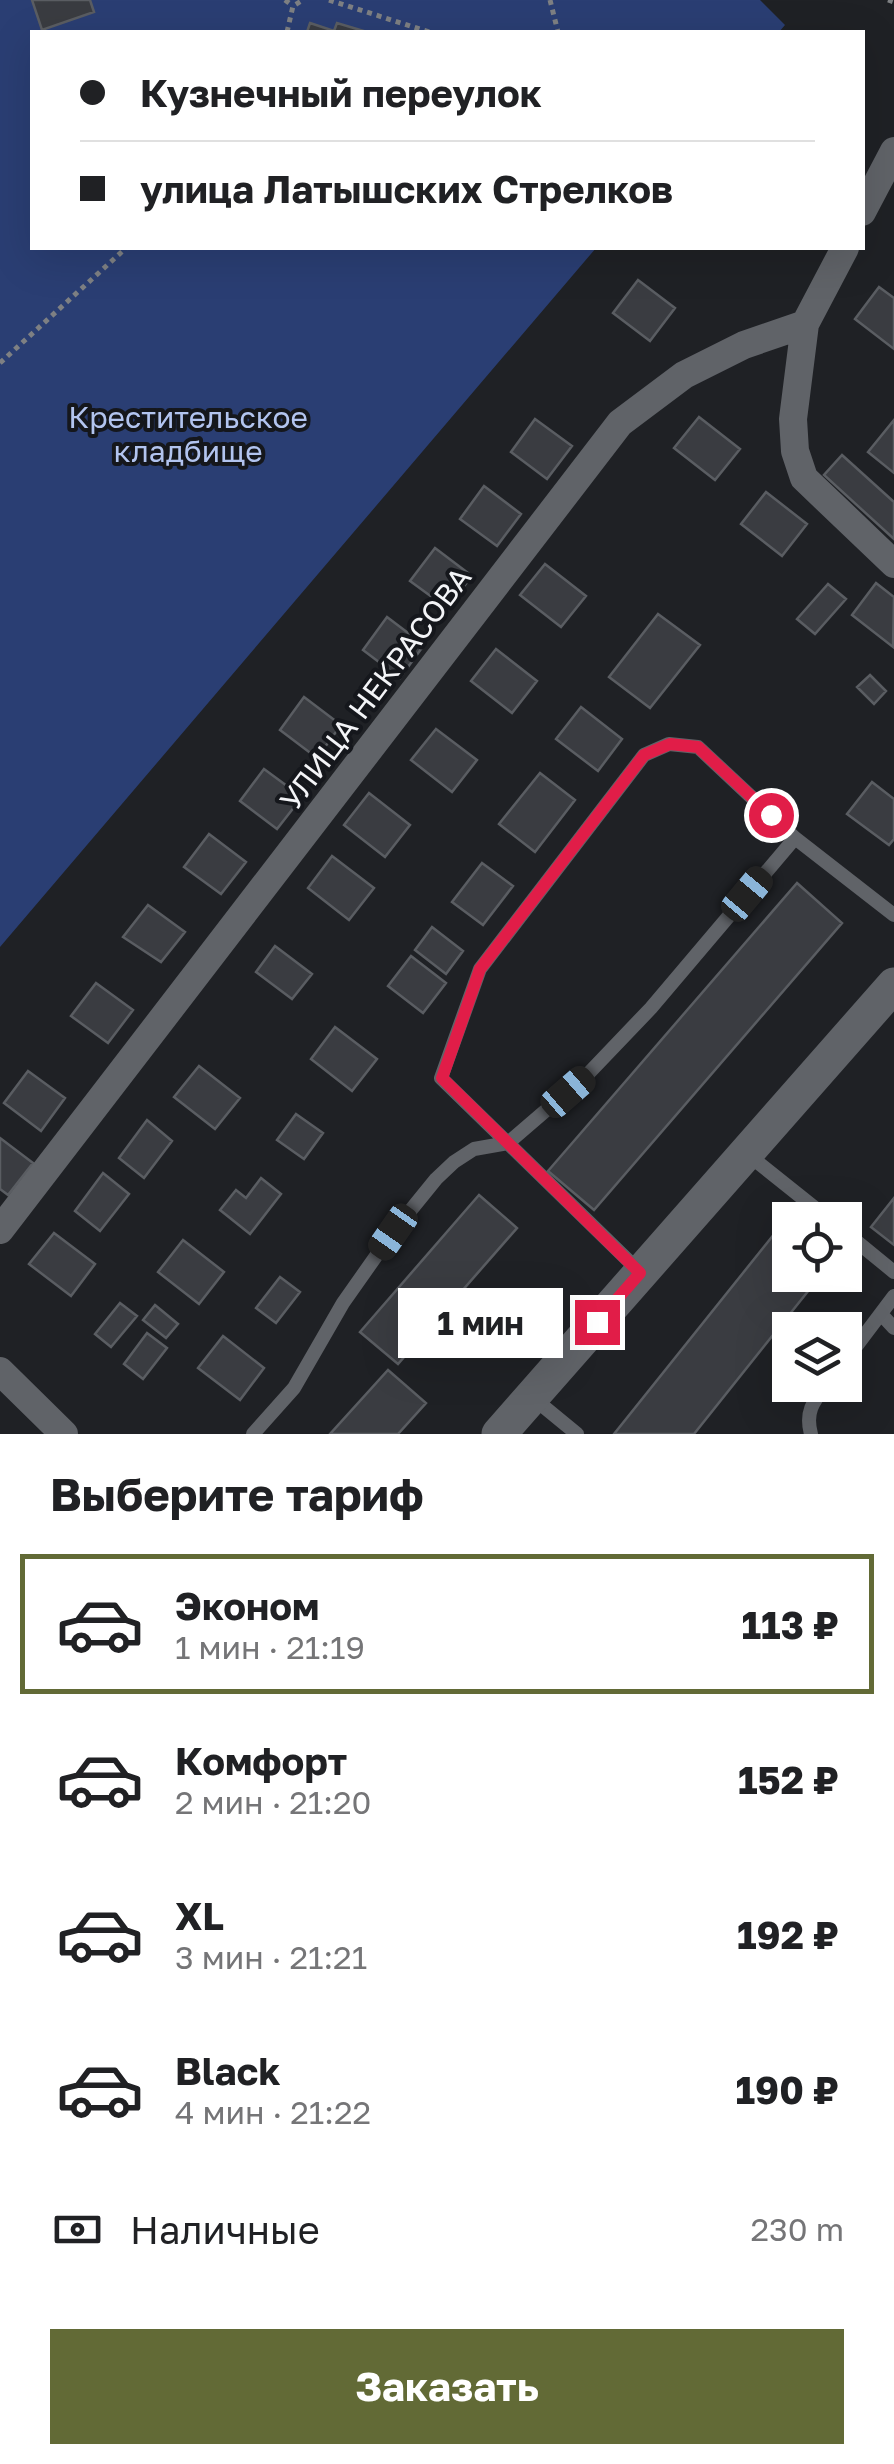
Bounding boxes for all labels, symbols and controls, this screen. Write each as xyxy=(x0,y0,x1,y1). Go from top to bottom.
text: Кузнечный переулок xyxy=(140,70,542,115)
text: улица Латышских Стрелков xyxy=(140,166,673,211)
park label: Крестительское кладбище xyxy=(68,399,308,469)
street label: УЛИЦА НЕКРАСОВА xyxy=(272,560,478,817)
route start xyxy=(749,793,794,838)
car xyxy=(716,861,778,927)
car xyxy=(536,1061,600,1123)
car xyxy=(364,1199,422,1265)
map controls xyxy=(772,1202,862,1402)
button: locate xyxy=(772,1202,862,1292)
callout: 1 мин xyxy=(397,1287,562,1357)
route end xyxy=(575,1300,620,1345)
text: 1 мин xyxy=(437,1304,524,1342)
button: layers xyxy=(772,1312,862,1402)
text: Выберите тариф xyxy=(50,1467,424,1521)
icon: car xyxy=(55,1579,145,1669)
text: Эконом xyxy=(175,1583,319,1628)
text: 113 ₽ xyxy=(742,1602,839,1647)
text: 1 мин · 21:19 xyxy=(175,1628,365,1666)
icon: car xyxy=(55,1734,145,1824)
text: Комфорт xyxy=(175,1738,347,1783)
text: 152 ₽ xyxy=(738,1757,839,1802)
text: 2 мин · 21:20 xyxy=(175,1783,371,1821)
icon: car xyxy=(55,1889,145,1979)
text: XL xyxy=(175,1893,224,1938)
text: 192 ₽ xyxy=(737,1912,839,1957)
text: 3 мин · 21:21 xyxy=(175,1938,367,1976)
icon: car xyxy=(55,2044,145,2134)
text: Black xyxy=(175,2048,280,2093)
text: 190 ₽ xyxy=(735,2067,839,2112)
text: 4 мин · 21:22 xyxy=(175,2093,371,2131)
icon: cash xyxy=(50,2202,105,2257)
text: Наличные xyxy=(130,2207,320,2252)
text: 230 m xyxy=(751,2210,844,2248)
button: Заказать xyxy=(50,2329,844,2444)

